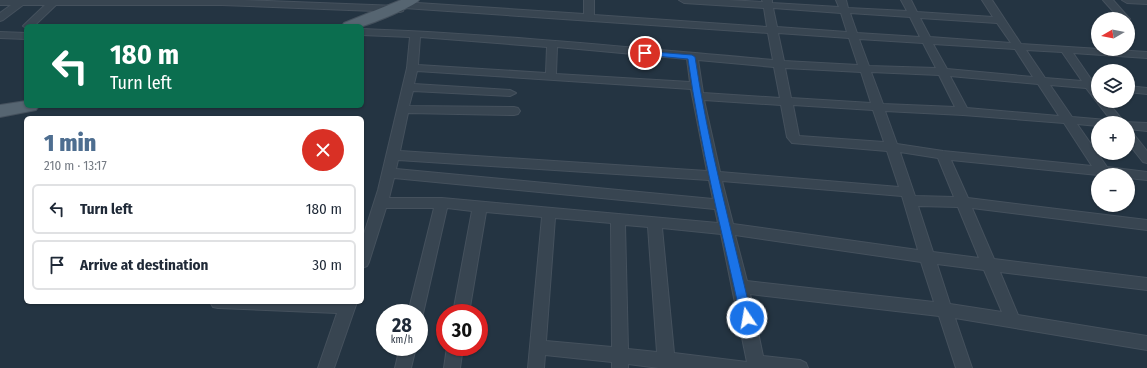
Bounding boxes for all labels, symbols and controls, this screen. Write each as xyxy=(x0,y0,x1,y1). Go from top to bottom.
north arrow xyxy=(1091,12,1135,56)
map controls xyxy=(1091,12,1135,212)
pin xyxy=(628,36,662,70)
text: 180 m xyxy=(110,38,179,71)
icon: left xyxy=(44,40,96,92)
icon: arrive xyxy=(634,42,656,64)
button: layers xyxy=(1091,64,1135,108)
text: Turn left xyxy=(110,72,172,94)
button: + xyxy=(1091,116,1135,160)
text: 1 min xyxy=(44,129,96,157)
button: close xyxy=(302,129,344,171)
text: 210 m · 13:17 xyxy=(44,158,107,173)
button: − xyxy=(1091,168,1135,212)
icon: left xyxy=(46,198,68,220)
text: Turn left xyxy=(80,200,133,218)
text: 180 m xyxy=(306,200,342,218)
icon: arrive xyxy=(46,254,68,276)
text: Arrive at destination xyxy=(80,256,208,274)
text: 30 m xyxy=(312,256,342,274)
position arrow xyxy=(726,297,768,339)
speed limit sign: 30 xyxy=(436,304,488,356)
text: 28 xyxy=(392,313,412,337)
text: km/h xyxy=(391,334,413,346)

